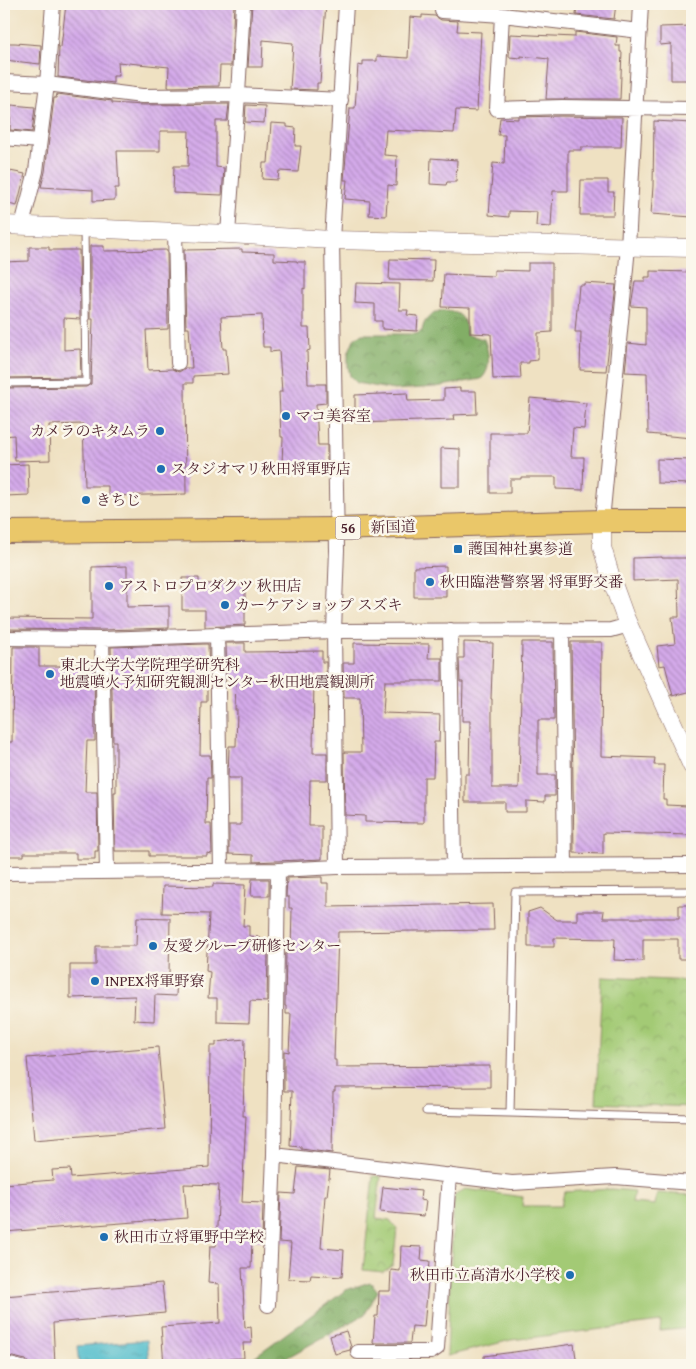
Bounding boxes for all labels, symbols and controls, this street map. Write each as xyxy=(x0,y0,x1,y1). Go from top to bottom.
place label: マコ美容室 xyxy=(296,405,371,426)
marker: マコ美容室 xyxy=(280,410,292,422)
place label: カメラのキタムラ xyxy=(30,420,150,441)
marker: カメラのキタムラ xyxy=(154,425,166,437)
place label: スタジオマリ秋田将軍野店 xyxy=(171,458,351,479)
marker: スタジオマリ秋田将軍野店 xyxy=(155,463,167,475)
place label: きちじ xyxy=(96,489,141,510)
marker: きちじ xyxy=(80,494,92,506)
street label: 新国道 xyxy=(370,515,416,538)
road number: 56 xyxy=(336,516,360,540)
place label: 護国神社裏参道 xyxy=(468,538,573,559)
marker: 護国神社裏参道 xyxy=(452,543,464,555)
place label: 秋田臨港警察署 将軍野交番 xyxy=(440,571,623,592)
place label: アストロプロダクツ 秋田店 xyxy=(119,575,302,596)
marker: 秋田臨港警察署 将軍野交番 xyxy=(424,576,436,588)
marker: アストロプロダクツ 秋田店 xyxy=(103,580,115,592)
place label: カーケアショップ スズキ xyxy=(235,594,402,615)
marker: カーケアショップ スズキ xyxy=(219,599,231,611)
place label: 東北大学大学院理学研究科 地震噴火予知研究観測センター秋田地震観測所 xyxy=(60,654,374,692)
marker: 東北大学大学院理学研究科 地震噴火予知研究観測センター秋田地震観測所 xyxy=(44,668,56,680)
place label: 友愛グループ研修センター xyxy=(163,935,341,956)
marker: 友愛グループ研修センター xyxy=(147,940,159,952)
place label: INPEX将軍野寮 xyxy=(105,970,204,991)
marker: INPEX将軍野寮 xyxy=(89,975,101,987)
place label: 秋田市立将軍野中学校 xyxy=(114,1226,264,1247)
marker: 秋田市立将軍野中学校 xyxy=(98,1231,110,1243)
place label: 秋田市立高清水小学校 xyxy=(410,1264,560,1285)
marker: 秋田市立高清水小学校 xyxy=(564,1269,576,1281)

